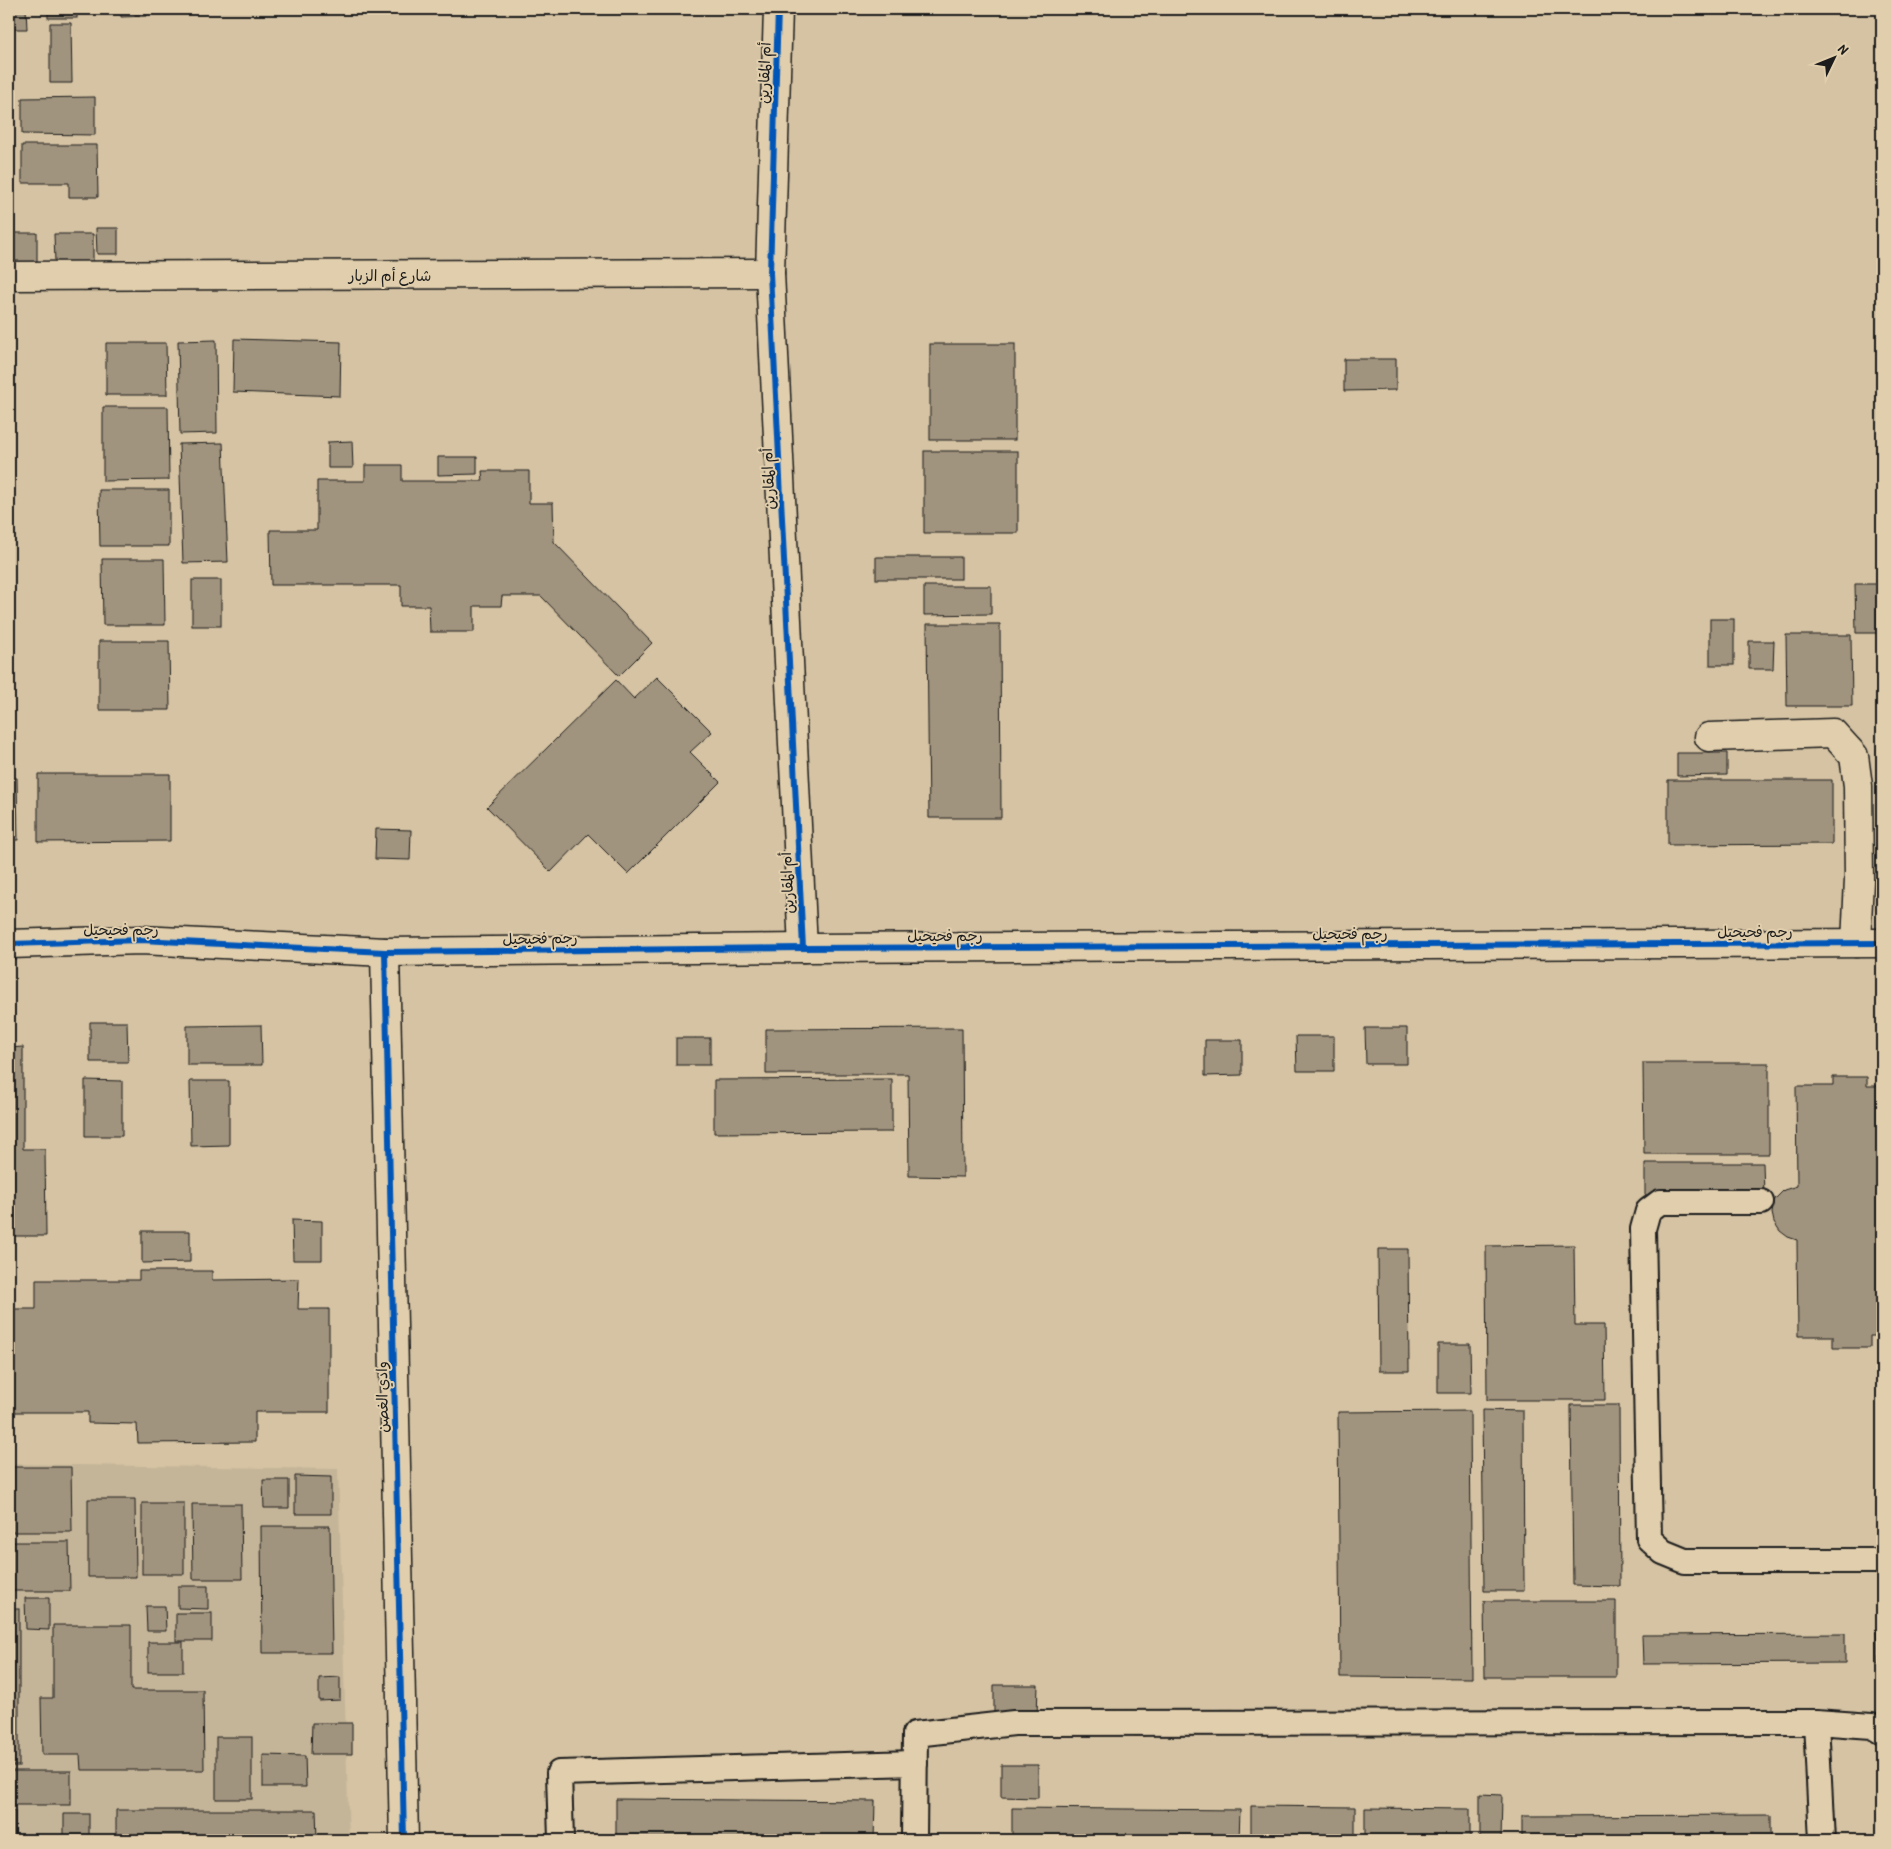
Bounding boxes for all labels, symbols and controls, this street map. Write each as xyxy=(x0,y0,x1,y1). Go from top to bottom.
north arrow xyxy=(1808,32,1858,82)
text: N xyxy=(1834,40,1854,58)
street label: أم المقارين xyxy=(752,41,777,104)
street label: شارع أم الزبار xyxy=(348,265,431,287)
street label: أم المقارين xyxy=(756,447,781,510)
street label: أم المقارين xyxy=(775,851,800,914)
street label: رجم فحيحيل xyxy=(83,919,159,942)
street label: رجم فحيحيل xyxy=(1717,921,1793,944)
street label: رجم فحيحيل xyxy=(1312,923,1388,946)
street label: رجم فحيحيل xyxy=(907,925,983,948)
street label: رجم فحيحيل xyxy=(502,927,578,951)
street label: وادي الغصن xyxy=(371,1361,394,1433)

